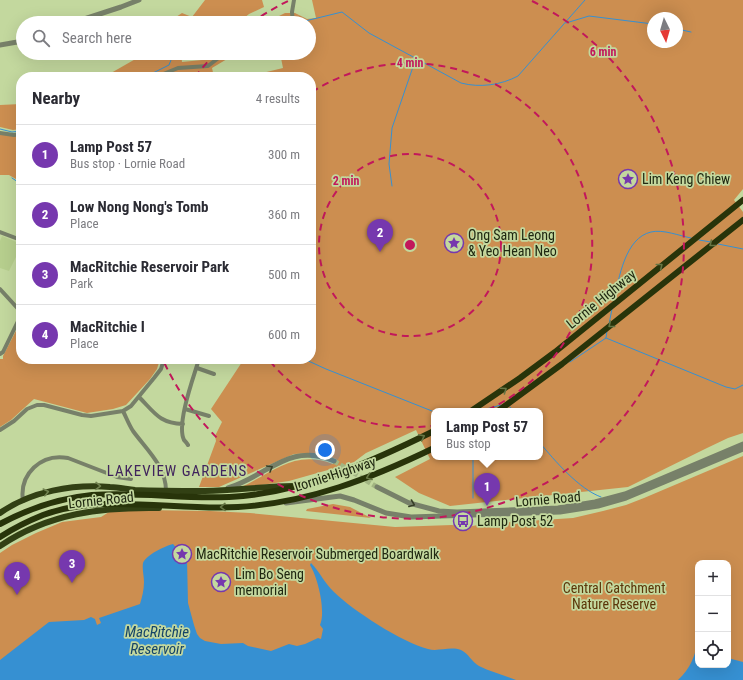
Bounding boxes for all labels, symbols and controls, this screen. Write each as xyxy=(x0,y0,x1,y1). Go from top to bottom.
north arrow xyxy=(647,12,683,48)
search box xyxy=(16,16,316,60)
icon: search xyxy=(30,27,52,49)
text: Search here xyxy=(62,29,132,47)
text: 6 min xyxy=(590,45,616,59)
text: 4 min xyxy=(397,56,423,70)
text: Nearby xyxy=(32,88,80,108)
text: 4 results xyxy=(256,91,300,106)
text: Lamp Post 57 xyxy=(70,138,152,156)
text: 1 xyxy=(42,147,48,162)
text: 300 m xyxy=(268,147,300,162)
text: Bus stop · Lornie Road xyxy=(70,156,185,171)
place icon: Lim Keng Chiew xyxy=(617,168,639,190)
place label: Lim Keng Chiew xyxy=(642,171,730,187)
text: 2 min xyxy=(333,174,359,188)
text: Low Nong Nong's Tomb xyxy=(70,198,208,216)
text: 2 xyxy=(42,207,48,222)
text: 360 m xyxy=(268,207,300,222)
text: Place xyxy=(70,216,99,231)
pin: 2 xyxy=(367,219,393,252)
place label: Ong Sam Leong & Yeo Hean Neo xyxy=(468,227,557,259)
place icon: Ong Sam Leong & Yeo Hean Neo xyxy=(443,232,465,254)
centre of rings xyxy=(403,238,417,252)
one-way arrow xyxy=(710,239,717,246)
text: MacRitchie Reservoir Park xyxy=(70,258,229,276)
one-way arrow xyxy=(656,263,663,270)
street label: Lornie Highway xyxy=(563,266,639,332)
text: 3 xyxy=(42,267,48,282)
text: 500 m xyxy=(268,267,300,282)
text: Park xyxy=(70,276,93,291)
text: MacRitchie I xyxy=(70,318,145,336)
one-way arrow xyxy=(608,320,615,327)
text: 4 xyxy=(42,327,48,342)
text: 600 m xyxy=(268,327,300,342)
text: Place xyxy=(70,336,99,351)
one-way arrow xyxy=(499,388,506,395)
popup xyxy=(431,408,543,460)
text: Lamp Post 57 xyxy=(446,418,528,436)
one-way arrow xyxy=(418,434,425,442)
text: Bus stop xyxy=(446,436,491,451)
your location xyxy=(315,440,335,460)
street label: Lornie Highway xyxy=(292,453,378,495)
district label: LAKEVIEW GARDENS xyxy=(107,462,247,480)
one-way arrow xyxy=(266,466,273,473)
one-way arrow xyxy=(366,472,373,480)
pin: 1 xyxy=(474,473,500,506)
one-way arrow xyxy=(95,482,101,491)
street label: Lornie Road xyxy=(515,488,581,510)
one-way arrow xyxy=(43,489,49,497)
street label: Lornie Road xyxy=(67,489,135,511)
one-way arrow xyxy=(408,499,415,508)
one-way arrow xyxy=(220,503,226,511)
bus stop icon: Lamp Post 52 xyxy=(452,510,474,532)
place label: Lamp Post 52 xyxy=(477,513,553,529)
place icon: MacRitchie Reservoir Submerged Boardwalk xyxy=(171,543,193,565)
place label: MacRitchie Reservoir Submerged Boardwalk xyxy=(196,546,440,562)
pin: 3 xyxy=(59,550,85,583)
map controls xyxy=(695,560,731,668)
button: + xyxy=(695,560,731,596)
pin: 4 xyxy=(4,562,30,595)
place label: Lim Bo Seng memorial xyxy=(235,566,304,598)
place icon: Lim Bo Seng memorial xyxy=(210,571,232,593)
park label: Central Catchment Nature Reserve xyxy=(563,580,665,612)
button: − xyxy=(695,596,731,632)
water label: MacRitchie Reservoir xyxy=(125,623,189,658)
button: locate xyxy=(695,632,731,668)

